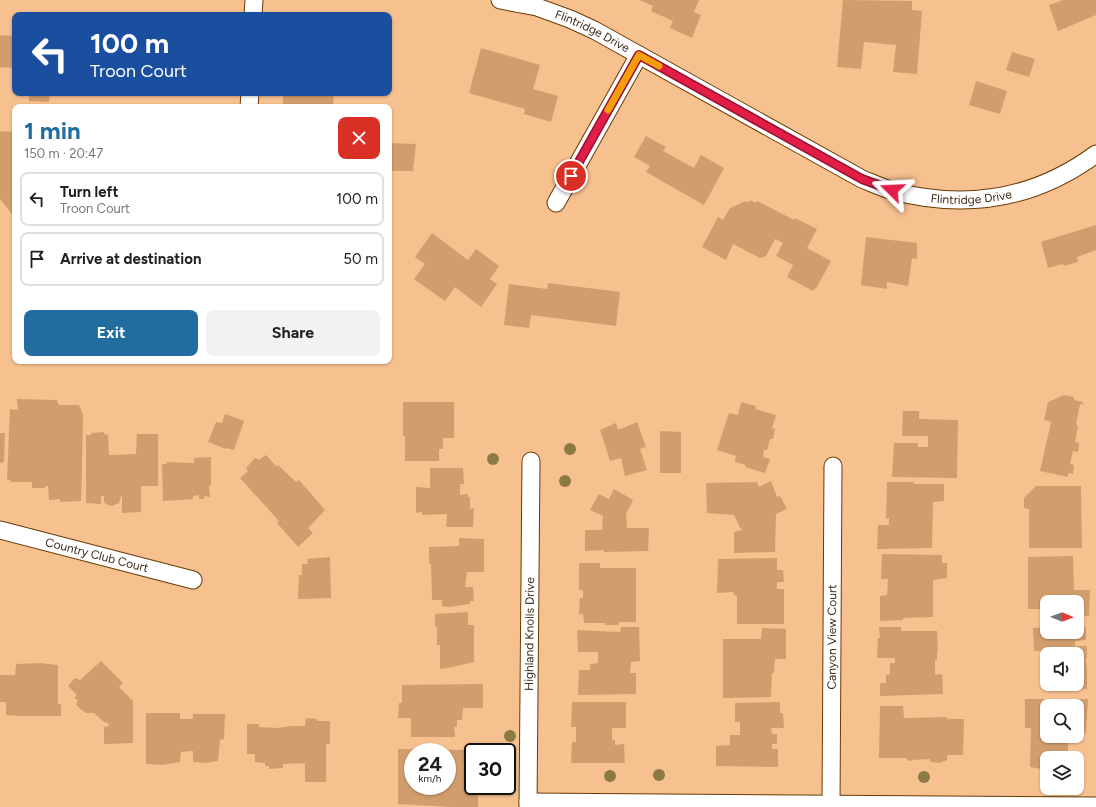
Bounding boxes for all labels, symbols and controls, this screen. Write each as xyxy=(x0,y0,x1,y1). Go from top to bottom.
street label: Flintridge Drive xyxy=(553,7,632,56)
text: 100 m xyxy=(90,26,169,60)
icon: left xyxy=(24,28,76,80)
text: Troon Court xyxy=(90,60,187,82)
text: 1 min xyxy=(24,116,81,145)
button: close xyxy=(338,117,380,159)
text: 150 m · 20:47 xyxy=(24,146,103,161)
pin xyxy=(554,159,588,193)
icon: arrive xyxy=(560,165,582,187)
position arrow xyxy=(871,169,913,211)
text: Turn left xyxy=(60,183,118,201)
street label: Flintridge Drive xyxy=(930,187,1013,207)
icon: left xyxy=(26,188,48,210)
text: 100 m xyxy=(336,190,378,208)
text: Troon Court xyxy=(60,201,130,216)
icon: arrive xyxy=(26,248,48,270)
text: Arrive at destination xyxy=(60,250,201,268)
text: 50 m xyxy=(343,250,378,268)
button: Exit xyxy=(24,310,198,356)
button: Share xyxy=(206,310,380,356)
street label: Country Club Court xyxy=(44,535,150,575)
street label: Highland Knolls Drive xyxy=(522,577,537,691)
street label: Canyon View Court xyxy=(825,584,839,690)
north arrow xyxy=(1040,595,1084,639)
map controls xyxy=(1040,595,1084,795)
button: sound xyxy=(1040,647,1084,691)
button: search xyxy=(1040,699,1084,743)
speed limit sign: 30 xyxy=(464,743,516,795)
button: layers xyxy=(1040,751,1084,795)
text: 24 xyxy=(418,752,442,776)
text: km/h xyxy=(419,772,441,785)

